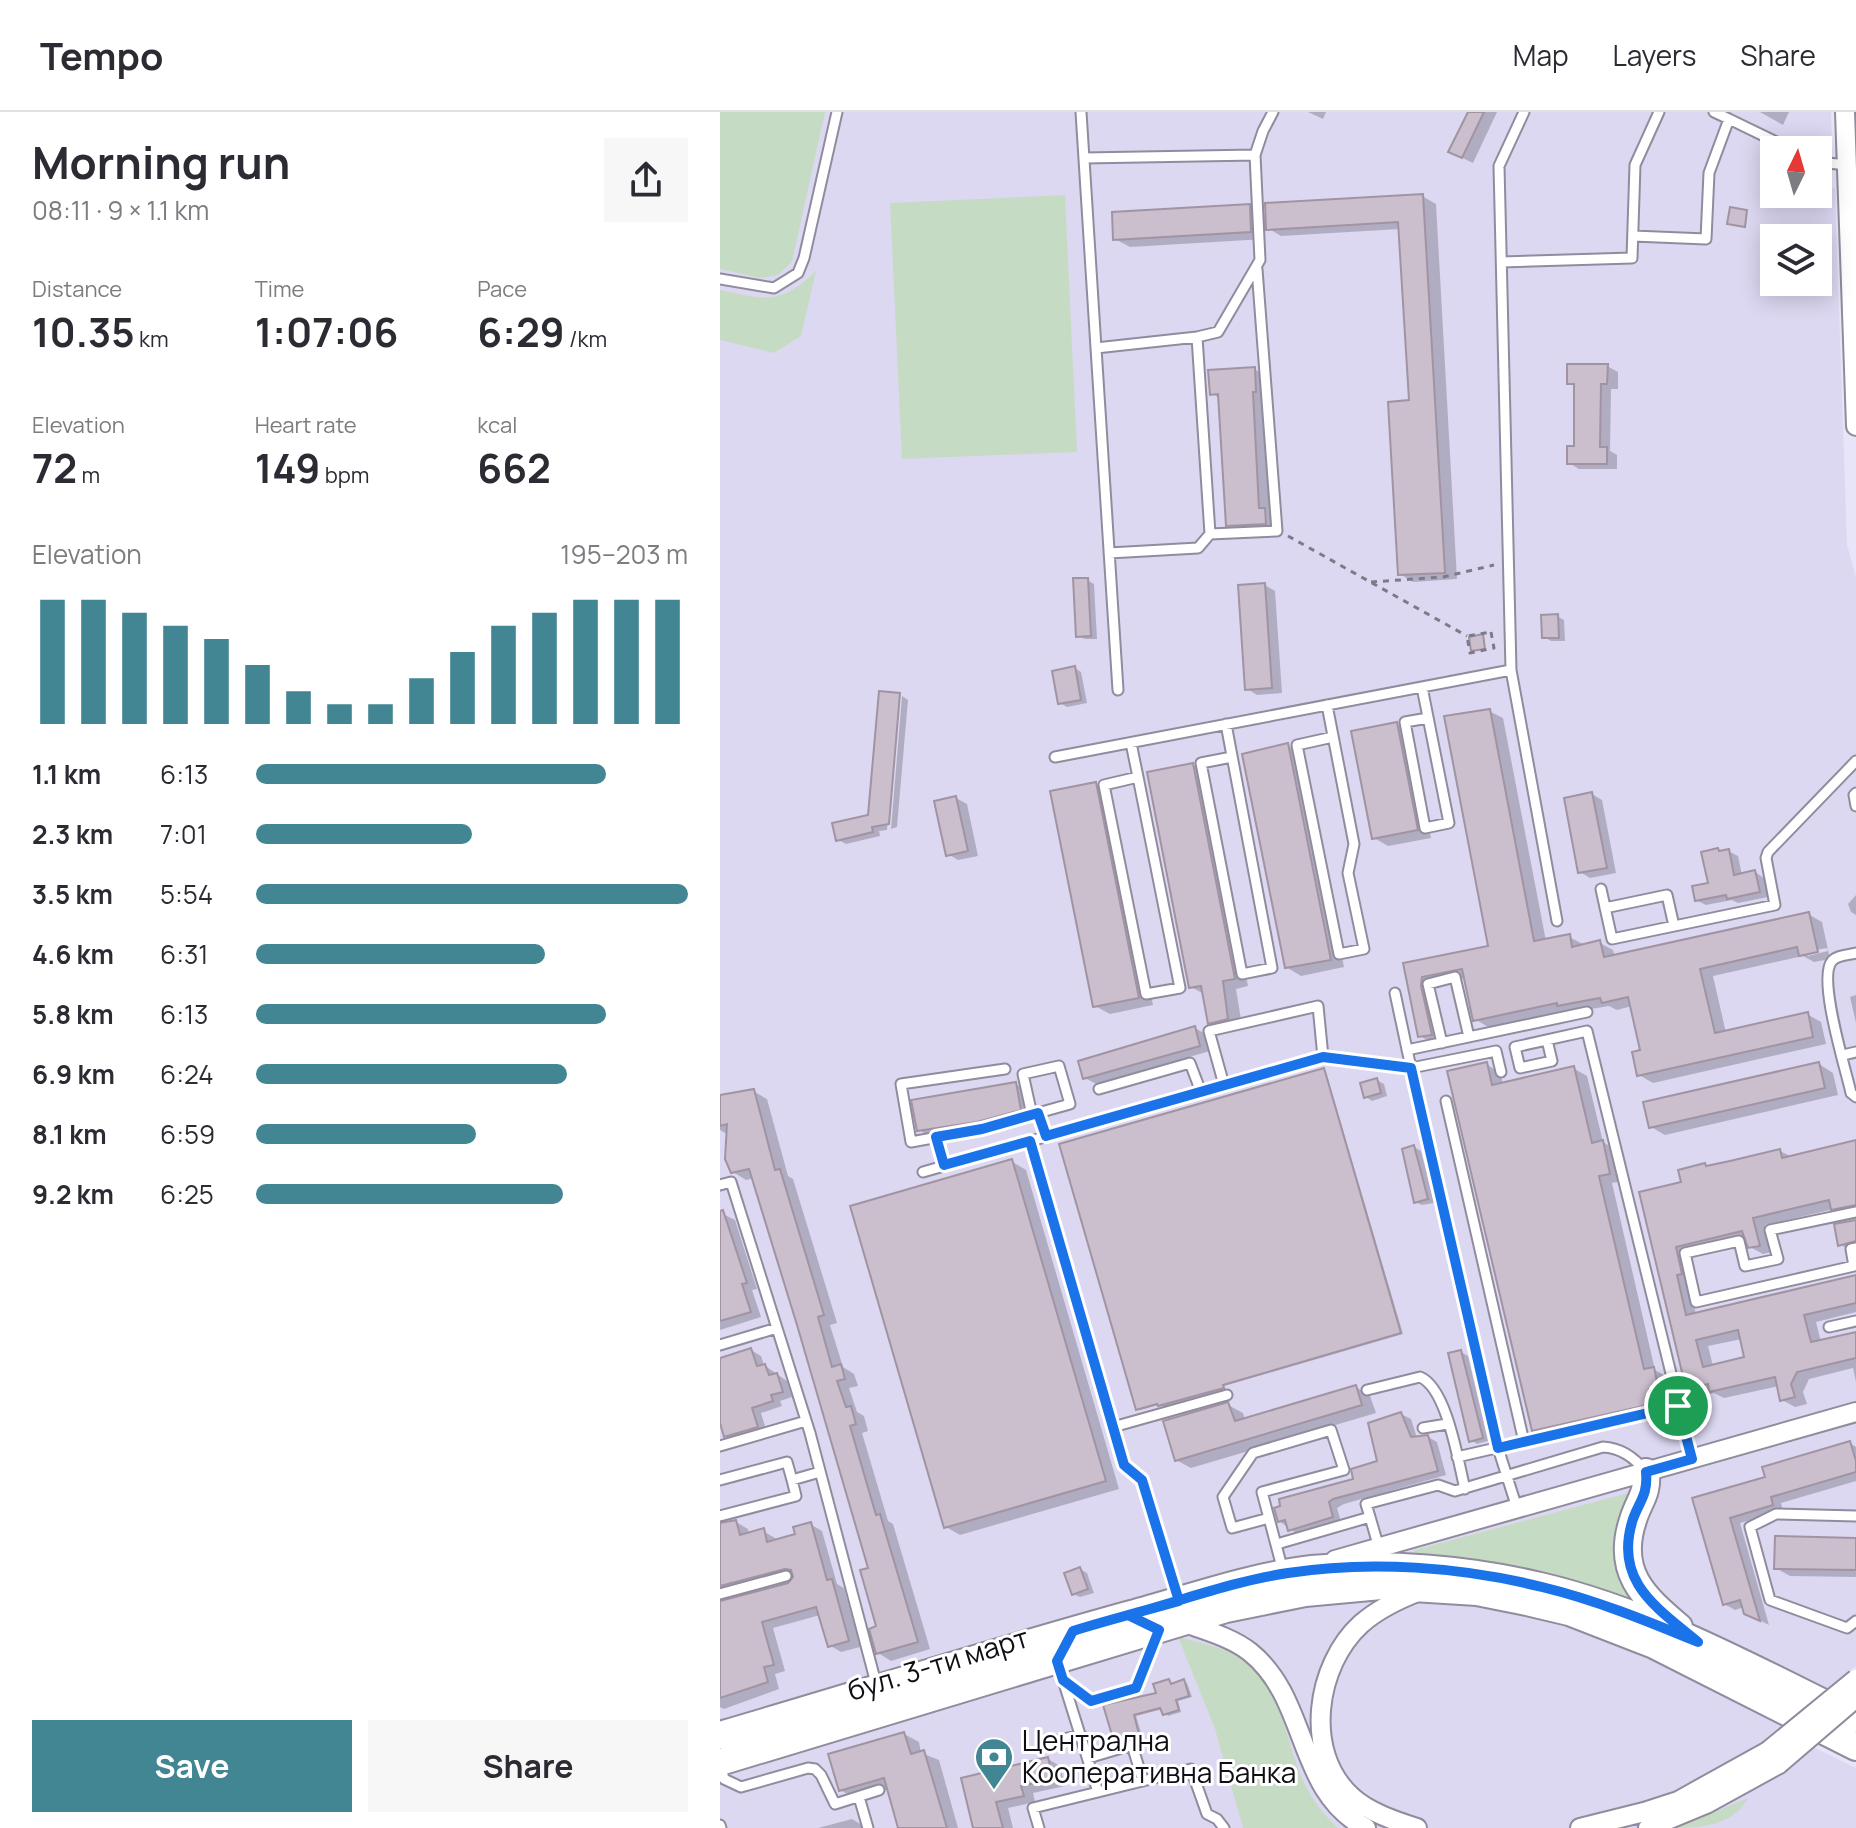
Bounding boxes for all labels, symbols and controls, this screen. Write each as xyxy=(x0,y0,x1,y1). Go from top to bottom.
text: Tempo xyxy=(40,29,163,81)
text: Map xyxy=(1513,36,1569,74)
text: Layers xyxy=(1613,36,1696,74)
text: Share xyxy=(1740,36,1816,74)
text: Morning run xyxy=(32,132,290,192)
north arrow xyxy=(1760,136,1832,208)
map controls xyxy=(1760,136,1832,296)
button: share xyxy=(604,138,688,222)
text: 08:11 · 9 × 1.1 km xyxy=(32,192,209,228)
button: layers xyxy=(1760,224,1832,296)
text: Distance xyxy=(32,274,122,304)
text: Time xyxy=(255,274,304,304)
text: Pace xyxy=(477,274,527,304)
text: 10.35 xyxy=(32,304,135,359)
text: 1:07:06 xyxy=(255,304,398,359)
text: 6:29 xyxy=(477,304,565,359)
text: km xyxy=(135,324,169,354)
text: /km xyxy=(565,324,607,354)
text: Elevation xyxy=(32,410,125,440)
text: Heart rate xyxy=(255,410,357,440)
text: kcal xyxy=(477,410,517,440)
text: 72 xyxy=(32,440,77,495)
text: 149 xyxy=(255,440,320,495)
text: 662 xyxy=(477,440,551,495)
text: m xyxy=(77,460,100,490)
text: bpm xyxy=(320,460,370,490)
text: Elevation xyxy=(32,536,142,572)
text: 195–203 m xyxy=(560,536,688,572)
text: 1.1 km xyxy=(32,756,101,792)
text: 6:13 xyxy=(160,756,208,792)
text: 2.3 km xyxy=(32,816,113,852)
text: 7:01 xyxy=(160,816,207,852)
text: 3.5 km xyxy=(32,876,113,912)
text: 5:54 xyxy=(160,876,213,912)
text: 4.6 km xyxy=(32,936,114,972)
text: 6:31 xyxy=(160,936,208,972)
text: 5.8 km xyxy=(32,996,114,1032)
text: 6:13 xyxy=(160,996,208,1032)
text: 6.9 km xyxy=(32,1056,115,1092)
text: 6:24 xyxy=(160,1056,214,1092)
text: 8.1 km xyxy=(32,1116,107,1152)
text: 6:59 xyxy=(160,1116,215,1152)
text: 9.2 km xyxy=(32,1176,114,1212)
text: 6:25 xyxy=(160,1176,214,1212)
pin xyxy=(1644,1372,1712,1440)
icon: arrive xyxy=(1656,1384,1700,1428)
street label: бул. 3-ти март xyxy=(843,1617,1033,1709)
button: Save xyxy=(32,1720,352,1812)
button: Share xyxy=(368,1720,688,1812)
place label: Централна Кооперативна Банка xyxy=(1022,1721,1296,1791)
bank icon: Централна Кооперативна Банка xyxy=(973,1736,1015,1791)

